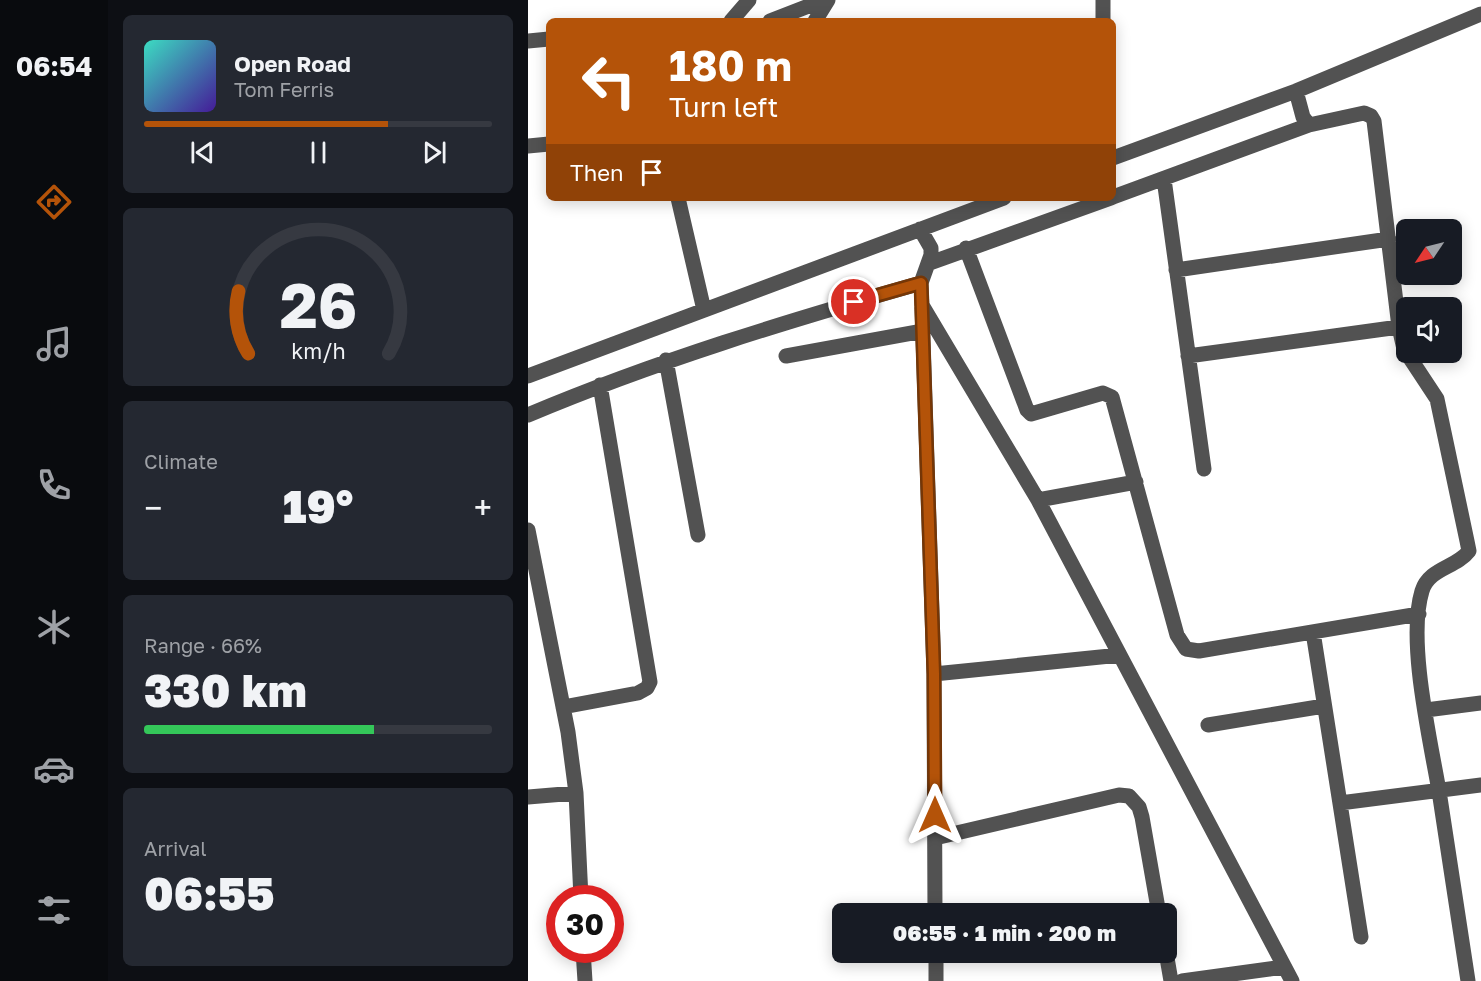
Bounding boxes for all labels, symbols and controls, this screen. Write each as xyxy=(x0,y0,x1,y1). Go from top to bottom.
text: 180 m xyxy=(669,40,792,90)
icon: left xyxy=(570,42,648,120)
text: 06:54 xyxy=(16,50,92,82)
text: Open Road xyxy=(234,50,351,77)
text: Tom Ferris xyxy=(234,77,334,101)
text: Turn left xyxy=(669,91,778,123)
icon: previous xyxy=(186,136,219,169)
icon: pause xyxy=(302,136,335,169)
icon: next xyxy=(418,136,451,169)
icon: arrive xyxy=(635,156,668,189)
text: Then xyxy=(570,159,623,186)
icon: directions xyxy=(33,181,75,223)
north arrow xyxy=(1396,219,1462,285)
map controls xyxy=(1396,219,1462,363)
text: 26 xyxy=(279,267,357,342)
pin xyxy=(828,276,879,327)
icon: arrive xyxy=(837,285,870,318)
button: sound xyxy=(1396,297,1462,363)
icon: music xyxy=(33,323,75,365)
text: km/h xyxy=(291,339,345,365)
text: Climate xyxy=(144,449,218,473)
icon: phone xyxy=(33,464,75,506)
text: 19° xyxy=(283,479,353,533)
text: − xyxy=(144,488,162,527)
text: + xyxy=(474,488,492,527)
icon: climate xyxy=(33,606,75,648)
text: Range · 66% xyxy=(144,633,262,657)
text: 330 km xyxy=(144,663,307,717)
icon: car xyxy=(33,748,75,790)
position arrow xyxy=(903,783,967,847)
text: Arrival xyxy=(144,836,207,860)
text: 06:55 xyxy=(144,866,275,920)
speed limit sign: 30 xyxy=(546,885,624,963)
icon: filters xyxy=(33,889,75,931)
text: 06:55 · 1 min · 200 m xyxy=(893,919,1116,946)

